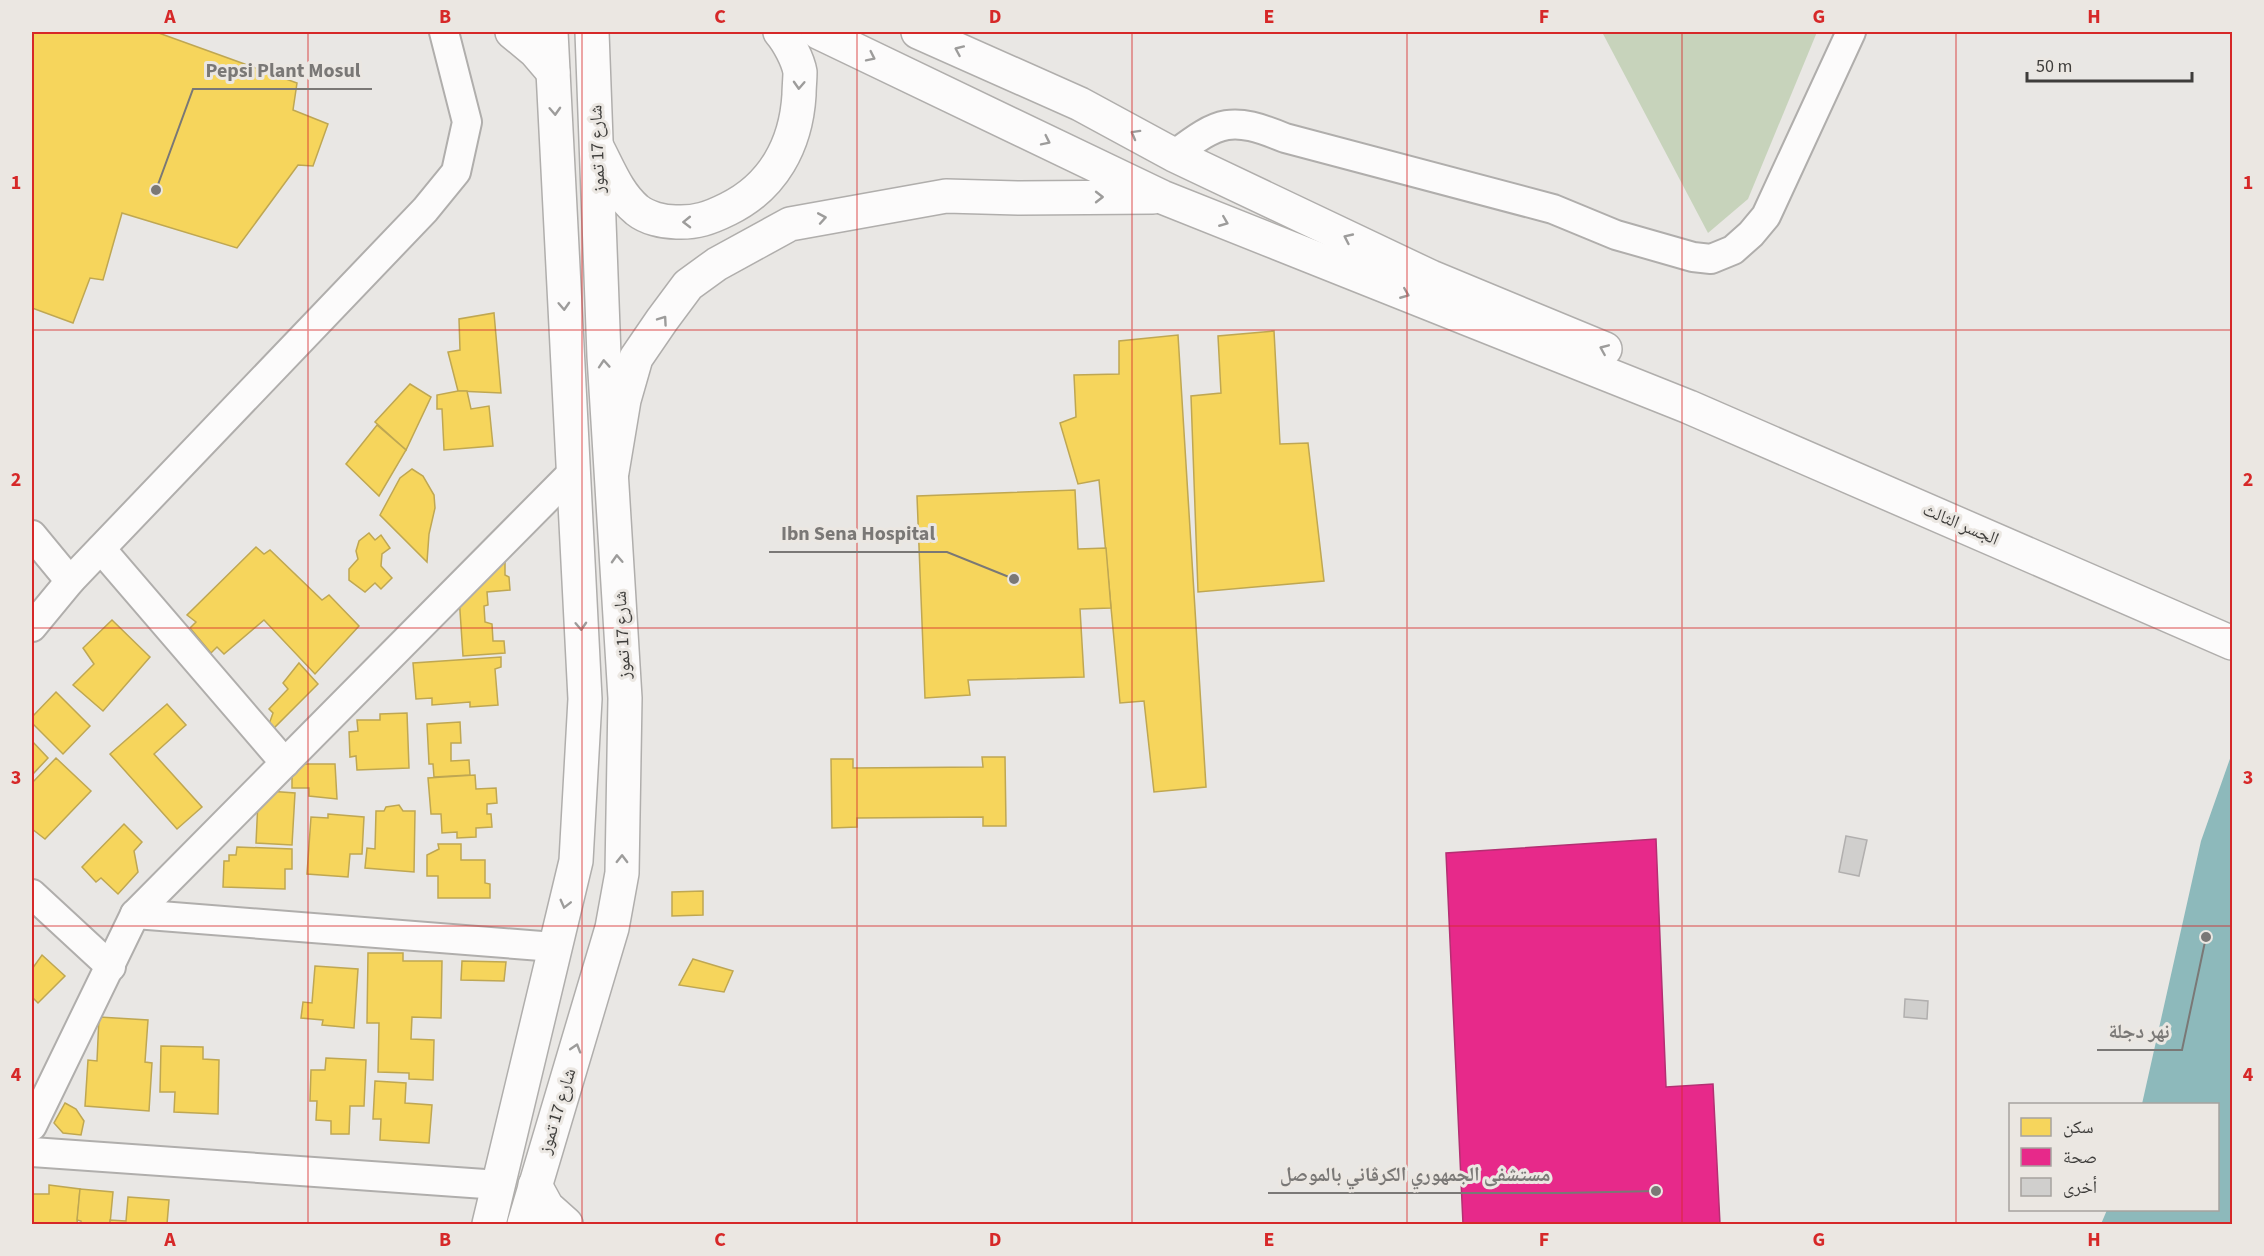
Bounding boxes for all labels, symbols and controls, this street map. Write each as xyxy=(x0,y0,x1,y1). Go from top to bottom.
text: A xyxy=(163,3,176,31)
text: B xyxy=(439,3,451,31)
text: C xyxy=(714,3,726,31)
text: D xyxy=(989,3,1001,31)
text: E xyxy=(1264,3,1274,31)
text: F xyxy=(1539,3,1549,31)
text: G xyxy=(1813,3,1825,31)
text: H xyxy=(2087,3,2101,31)
one-way arrow xyxy=(955,45,966,57)
scale bar xyxy=(2027,45,2192,83)
one-way arrow xyxy=(864,49,875,61)
callout: Pepsi Plant Mosul xyxy=(193,51,372,89)
text: 50 m xyxy=(2036,54,2072,79)
text: Pepsi Plant Mosul xyxy=(205,57,361,85)
one-way arrow xyxy=(792,81,805,90)
street label: شارع 17 تموز xyxy=(583,104,612,195)
one-way arrow xyxy=(548,106,561,115)
one-way arrow xyxy=(1131,130,1142,141)
one-way arrow xyxy=(1040,134,1051,146)
text: 1 xyxy=(11,169,21,197)
text: 1 xyxy=(2243,169,2253,197)
one-way arrow xyxy=(1094,191,1103,203)
one-way arrow xyxy=(817,212,827,225)
one-way arrow xyxy=(1218,214,1229,227)
one-way arrow xyxy=(683,216,692,228)
one-way arrow xyxy=(1344,233,1355,245)
one-way arrow xyxy=(1399,287,1410,299)
one-way arrow xyxy=(558,301,571,310)
one-way arrow xyxy=(655,316,666,327)
one-way arrow xyxy=(1599,344,1610,356)
one-way arrow xyxy=(598,360,611,369)
text: 2 xyxy=(11,466,21,494)
text: 2 xyxy=(2243,466,2253,494)
street label: الجسر الثالث xyxy=(1919,497,2003,552)
callout: Ibn Sena Hospital xyxy=(769,514,947,552)
text: Ibn Sena Hospital xyxy=(781,520,935,548)
one-way arrow xyxy=(611,555,624,564)
street label: شارع 17 تموز xyxy=(608,590,637,681)
one-way arrow xyxy=(574,622,587,631)
text: 3 xyxy=(11,764,21,792)
text: 3 xyxy=(2243,764,2253,792)
one-way arrow xyxy=(616,854,628,863)
one-way arrow xyxy=(560,898,572,908)
callout: نهر دجلة xyxy=(2097,1012,2182,1050)
text: نهر دجلة xyxy=(2108,1018,2170,1046)
one-way arrow xyxy=(569,1043,581,1054)
text: 4 xyxy=(11,1061,22,1089)
text: 4 xyxy=(2243,1061,2254,1089)
street label: شارع 17 تموز xyxy=(532,1065,582,1158)
legend xyxy=(2009,1103,2219,1211)
text: سكن xyxy=(2063,1115,2094,1140)
text: صحة xyxy=(2063,1145,2097,1170)
callout: مستشفى الجمهوري الكرڤاني بالموصل xyxy=(1268,1155,1563,1193)
text: مستشفى الجمهوري الكرڤاني بالموصل xyxy=(1280,1161,1550,1190)
text: أخرى xyxy=(2063,1175,2097,1200)
text: A xyxy=(163,1226,176,1254)
text: B xyxy=(439,1226,451,1254)
text: C xyxy=(714,1226,726,1254)
text: D xyxy=(989,1226,1001,1254)
text: E xyxy=(1264,1226,1274,1254)
text: F xyxy=(1539,1226,1549,1254)
text: G xyxy=(1813,1226,1825,1254)
text: H xyxy=(2087,1226,2101,1254)

